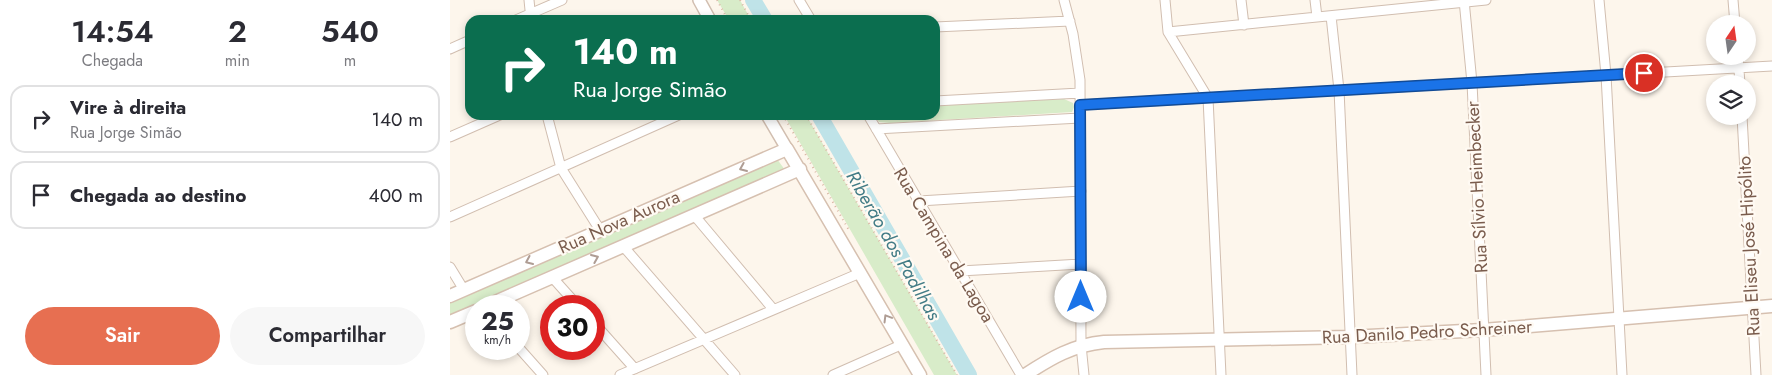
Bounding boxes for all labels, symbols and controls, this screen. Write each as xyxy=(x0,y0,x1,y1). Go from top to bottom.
text: 14:54 xyxy=(71,10,154,53)
text: 2 xyxy=(228,10,247,53)
text: 540 xyxy=(321,10,379,53)
north arrow xyxy=(1706,15,1756,65)
map controls xyxy=(1706,15,1756,125)
text: 140 m xyxy=(573,27,678,77)
icon: right xyxy=(490,35,555,100)
text: Chegada xyxy=(82,49,143,72)
text: min xyxy=(225,49,250,72)
text: m xyxy=(344,49,356,72)
pin xyxy=(1623,52,1665,94)
icon: arrive xyxy=(1630,59,1658,87)
text: Rua Jorge Simão xyxy=(573,73,727,105)
button: layers xyxy=(1706,75,1756,125)
text: Vire à direita xyxy=(70,94,186,121)
street label: Rua Sílvio Heimbecker xyxy=(1459,100,1494,274)
icon: right xyxy=(27,105,55,133)
text: 140 m xyxy=(371,106,423,133)
text: Rua Jorge Simão xyxy=(70,121,182,144)
street label: Rua Eliseu José Hipólito xyxy=(1731,155,1767,337)
one-way arrow xyxy=(739,162,748,173)
street label: Rua Campina da Lagoa xyxy=(887,162,1001,328)
water label: Riberão dos Padilhas xyxy=(840,165,948,326)
icon: arrive xyxy=(27,181,55,209)
text: Chegada ao destino xyxy=(70,182,246,209)
text: 400 m xyxy=(369,182,423,209)
street label: Rua Nova Aurora xyxy=(554,184,684,260)
one-way arrow xyxy=(525,254,534,265)
one-way arrow xyxy=(590,254,599,265)
position arrow xyxy=(1054,270,1106,322)
speed limit sign: 30 xyxy=(540,295,605,360)
text: 25 xyxy=(481,303,514,339)
button: Sair xyxy=(25,307,220,365)
button: Compartilhar xyxy=(230,307,425,365)
street label: Rua Danilo Pedro Schreiner xyxy=(1321,313,1534,350)
one-way arrow xyxy=(884,314,894,323)
text: km/h xyxy=(484,331,511,349)

